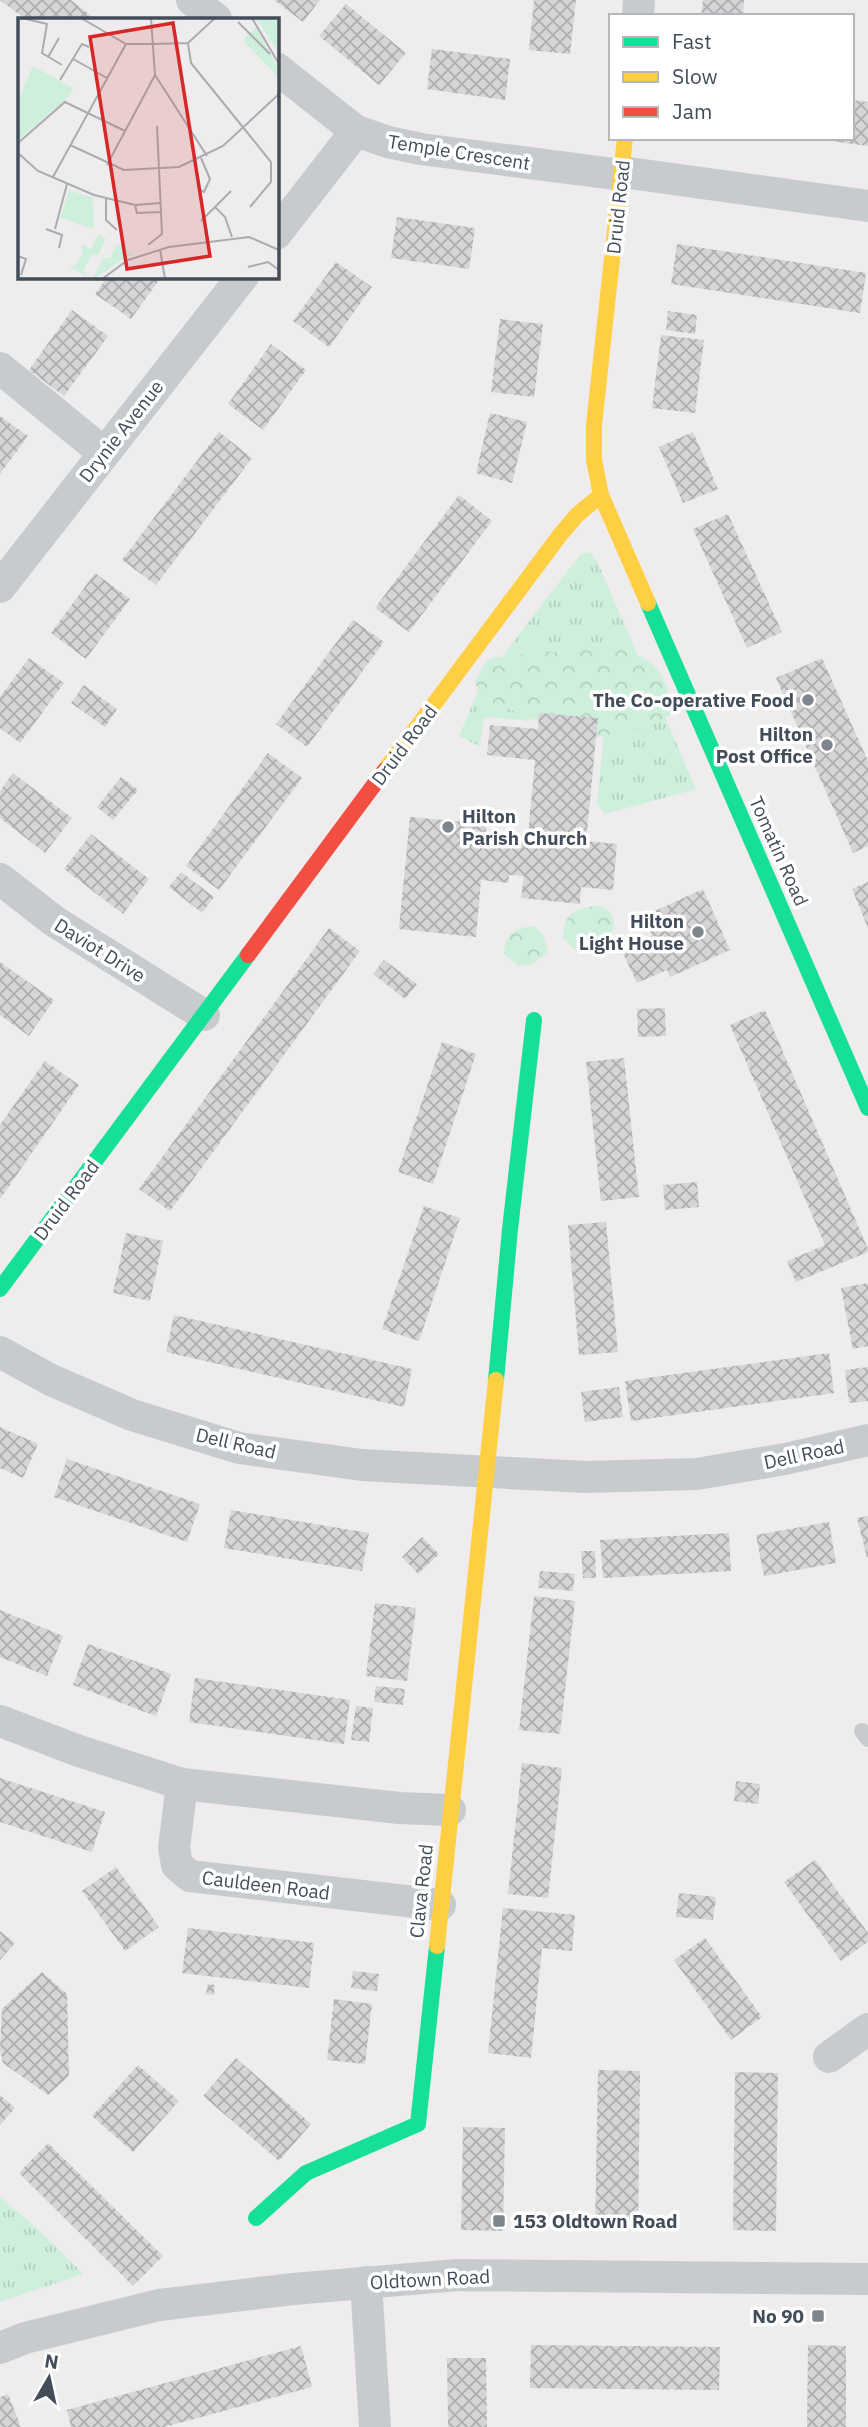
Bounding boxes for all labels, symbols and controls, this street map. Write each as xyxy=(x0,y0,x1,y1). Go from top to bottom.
legend xyxy=(609,14,854,140)
inset map xyxy=(18,18,278,278)
text: Fast xyxy=(672,27,712,55)
text: Slow xyxy=(672,62,718,90)
text: Jam xyxy=(672,97,712,125)
street label: Temple Crescent xyxy=(386,129,532,175)
street label: Druid Road xyxy=(601,159,635,255)
street label: Drynie Avenue xyxy=(74,375,168,487)
place label: The Co-operative Food xyxy=(593,688,794,712)
marker: The Co-operative Food xyxy=(800,692,816,708)
street label: Druid Road xyxy=(366,700,442,790)
place label: Hilton Post Office xyxy=(716,722,813,768)
marker: Hilton Post Office xyxy=(819,737,835,753)
street label: Tomatin Road xyxy=(744,792,814,910)
place label: Hilton Parish Church xyxy=(462,804,587,850)
marker: Hilton Parish Church xyxy=(440,819,456,835)
place label: Hilton Light House xyxy=(579,909,684,955)
street label: Daviot Drive xyxy=(50,913,150,987)
marker: Hilton Light House xyxy=(690,924,706,940)
street label: Druid Road xyxy=(28,1155,104,1245)
street label: Dell Road xyxy=(194,1422,278,1464)
street label: Dell Road xyxy=(762,1434,846,1474)
street label: Clava Road xyxy=(404,1843,438,1939)
street label: Cauldeen Road xyxy=(201,1865,331,1905)
place label: 153 Oldtown Road xyxy=(513,2209,678,2233)
marker: 153 Oldtown Road xyxy=(491,2213,507,2229)
street label: Oldtown Road xyxy=(369,2264,491,2294)
place label: No 90 xyxy=(752,2304,804,2328)
marker: No 90 xyxy=(810,2308,826,2324)
north arrow xyxy=(14,2343,84,2413)
text: N xyxy=(43,2348,60,2374)

